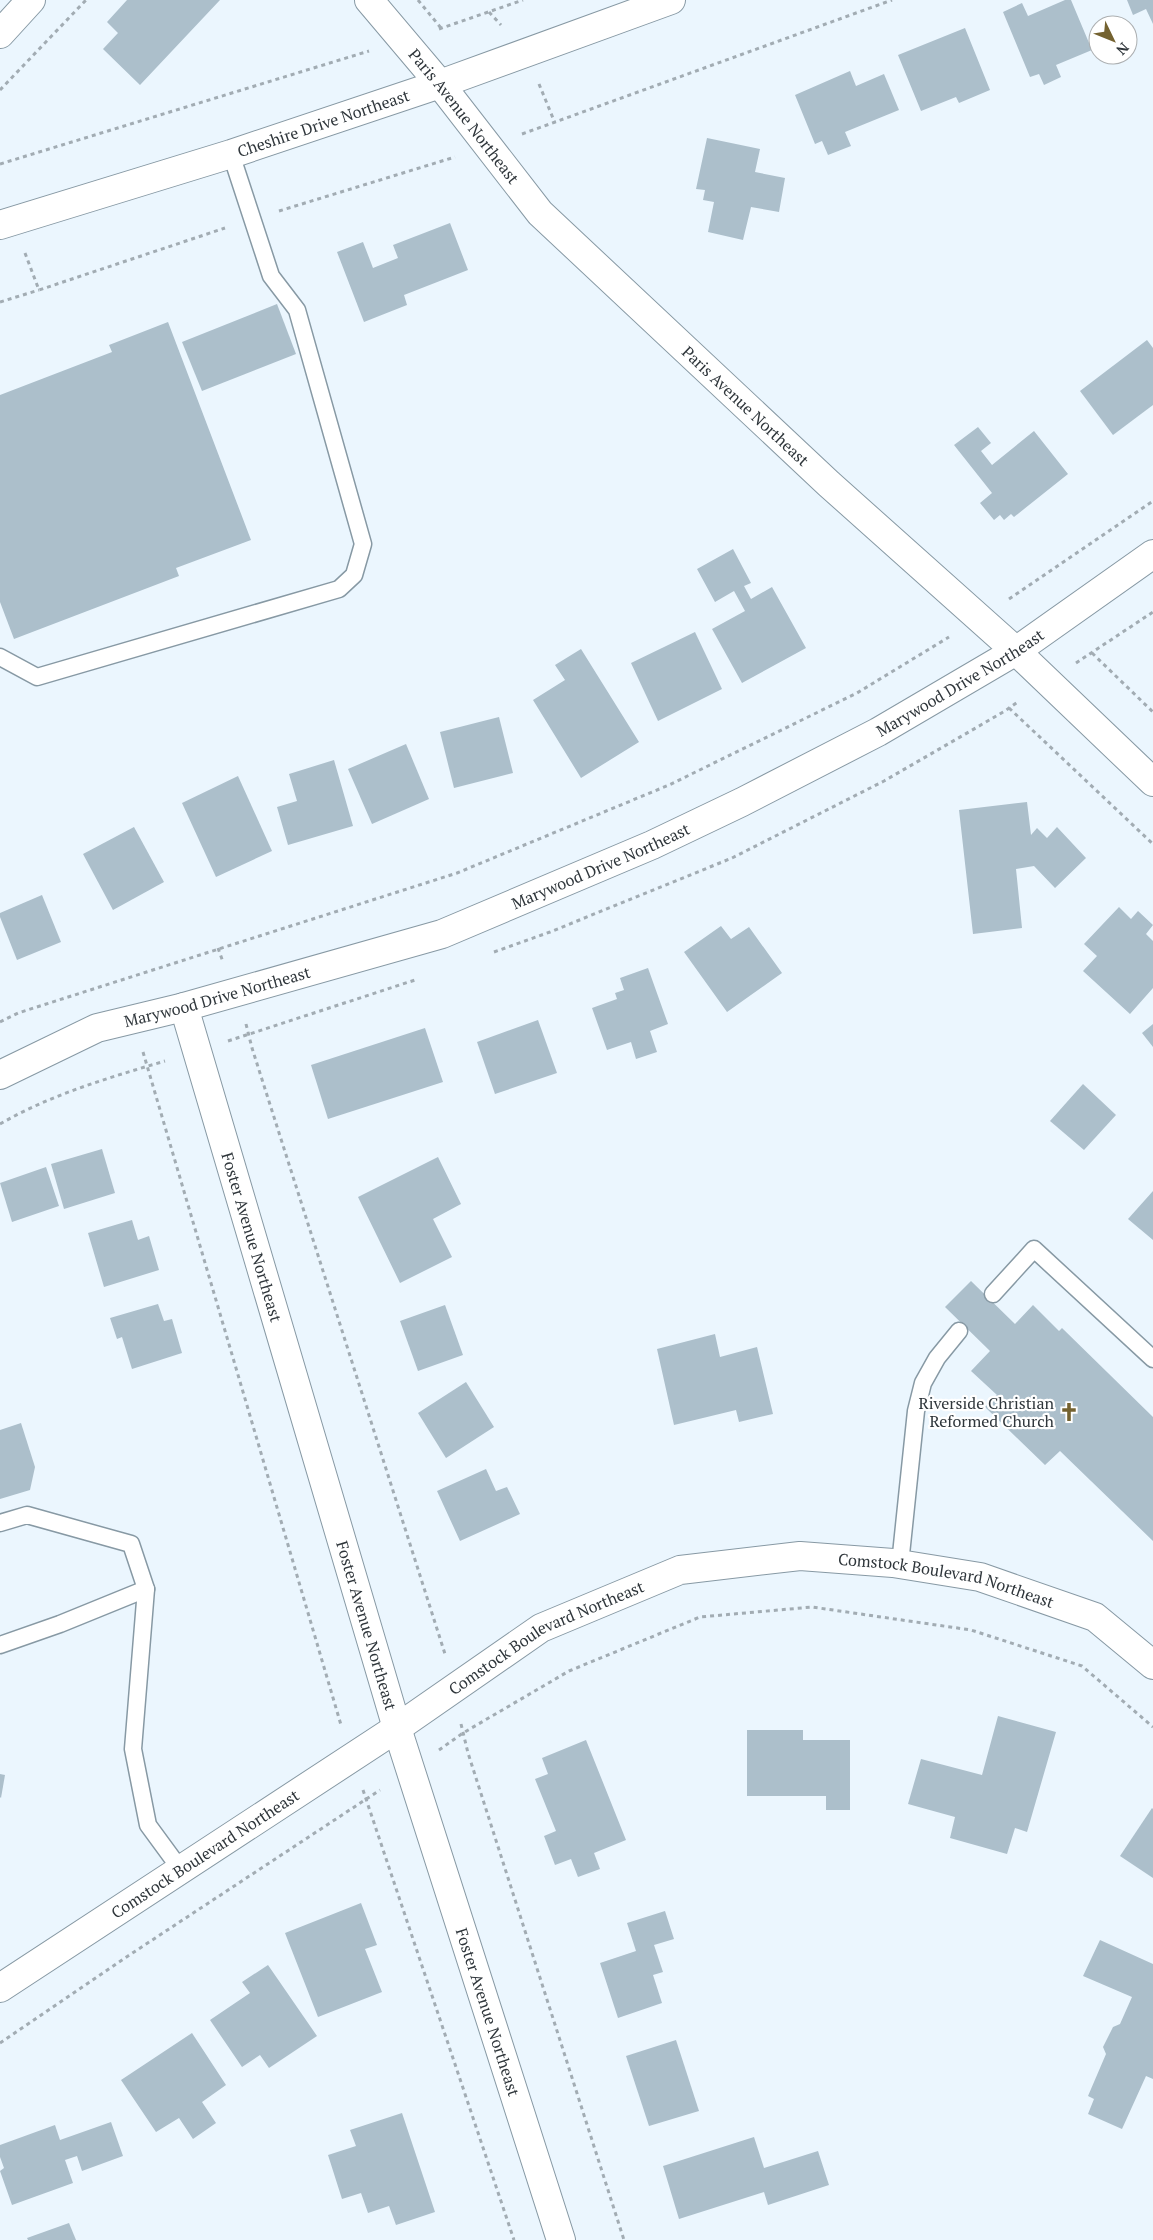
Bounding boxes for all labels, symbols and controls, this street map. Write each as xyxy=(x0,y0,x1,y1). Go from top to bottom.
north arrow xyxy=(1088,15,1138,65)
text: N xyxy=(1112,39,1133,60)
street label: Paris Avenue Northeast xyxy=(404,44,524,188)
street label: Cheshire Drive Northeast xyxy=(234,84,412,162)
street label: Paris Avenue Northeast xyxy=(677,341,814,471)
street label: Marywood Drive Northeast xyxy=(872,624,1048,742)
street label: Marywood Drive Northeast xyxy=(508,818,693,914)
street label: Marywood Drive Northeast xyxy=(122,961,313,1032)
street label: Foster Avenue Northeast xyxy=(217,1150,287,1325)
place label: Riverside Christian Reformed Church xyxy=(918,1392,1055,1432)
church icon: Riverside Christian Reformed Church xyxy=(1058,1401,1080,1423)
street label: Foster Avenue Northeast xyxy=(331,1538,402,1713)
street label: Comstock Boulevard Northeast xyxy=(837,1548,1057,1613)
street label: Comstock Boulevard Northeast xyxy=(444,1575,647,1700)
street label: Comstock Boulevard Northeast xyxy=(107,1784,303,1923)
street label: Foster Avenue Northeast xyxy=(451,1925,525,2099)

